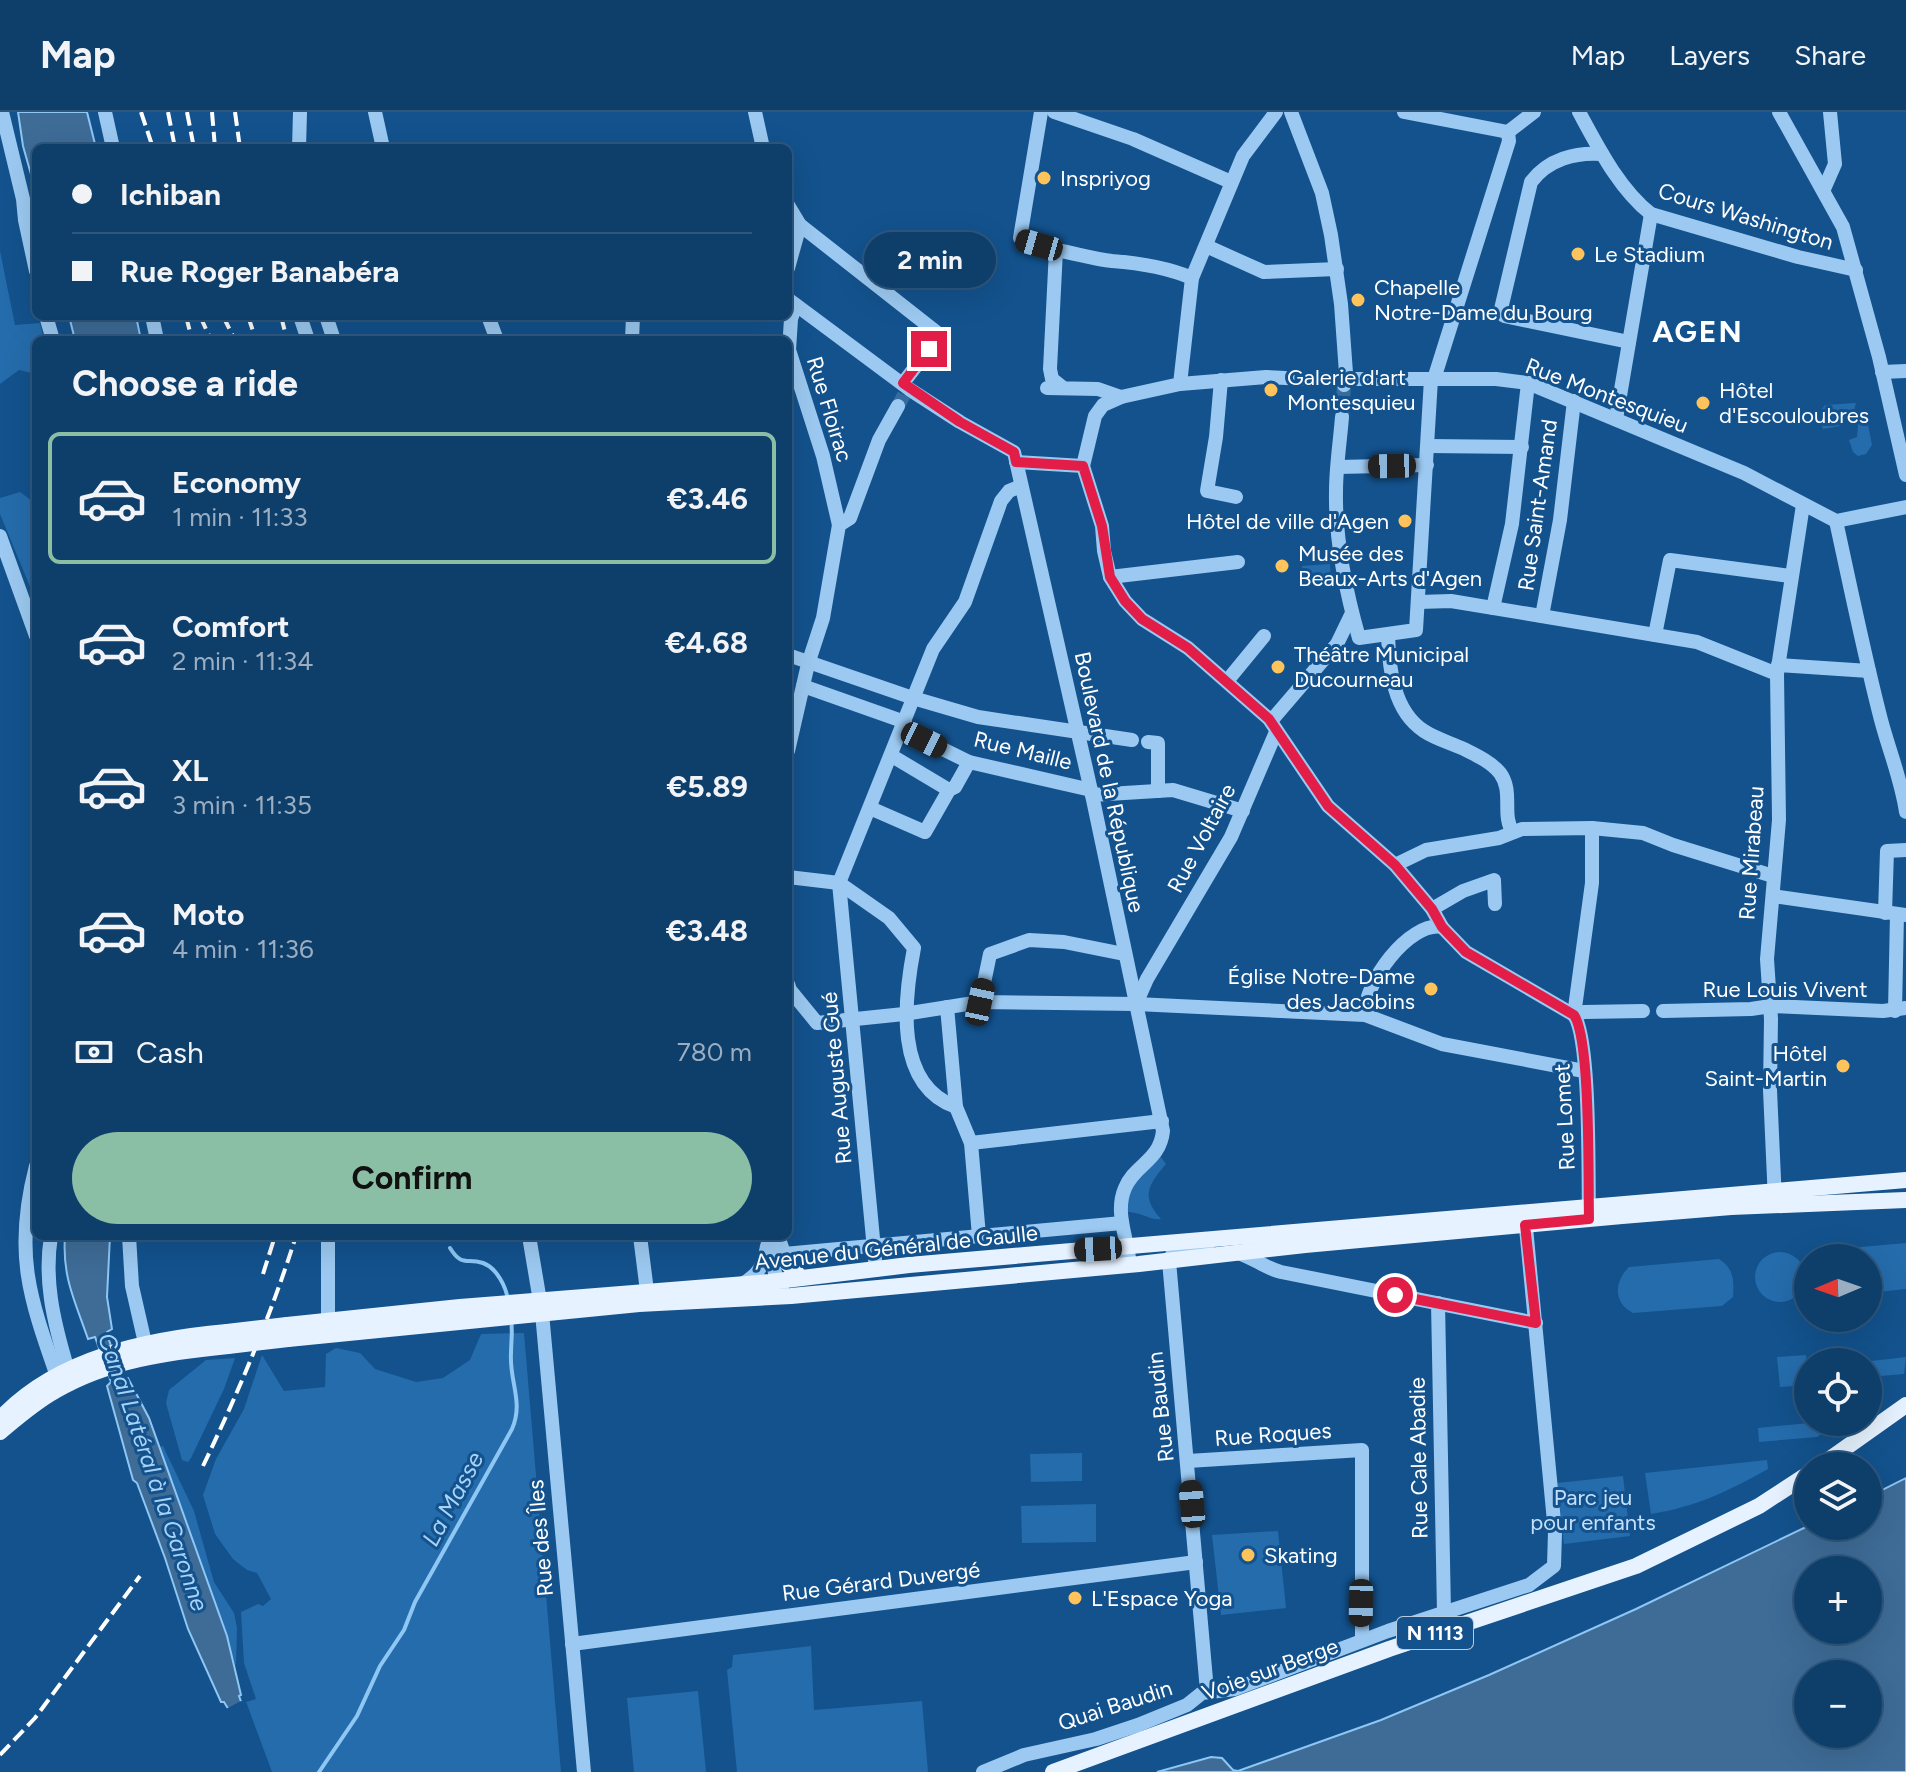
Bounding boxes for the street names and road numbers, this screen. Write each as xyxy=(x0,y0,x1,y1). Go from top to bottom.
street label: Cours Washington xyxy=(1655,177,1837,256)
street label: Rue Montesquieu xyxy=(1522,352,1692,439)
street label: Rue Floirac xyxy=(801,353,858,465)
street label: Rue Saint-Amand xyxy=(1512,417,1563,593)
street label: Boulevard de la République xyxy=(1069,649,1150,915)
street label: Rue Maille xyxy=(971,725,1075,776)
street label: Rue Voltaire xyxy=(1161,779,1241,897)
street label: Rue Mirabeau xyxy=(1733,785,1770,921)
street label: Rue Louis Vivent xyxy=(1703,976,1867,1003)
street label: Rue Auguste Gué xyxy=(816,991,857,1165)
street label: Rue Lomet xyxy=(1548,1063,1581,1171)
street label: Avenue du Général de Gaulle xyxy=(753,1219,1039,1276)
street label: Rue Baudin xyxy=(1141,1350,1180,1463)
street label: Rue Cale Abadie xyxy=(1404,1377,1433,1539)
street label: Rue Roques xyxy=(1214,1417,1332,1452)
street label: Rue des Îles xyxy=(522,1478,559,1597)
street label: Rue Gérard Duvergé xyxy=(780,1556,982,1607)
road number: N 1113 xyxy=(1397,1617,1473,1649)
street label: Voie sur Berge xyxy=(1198,1632,1342,1707)
street label: Quai Baudin xyxy=(1055,1674,1176,1737)

